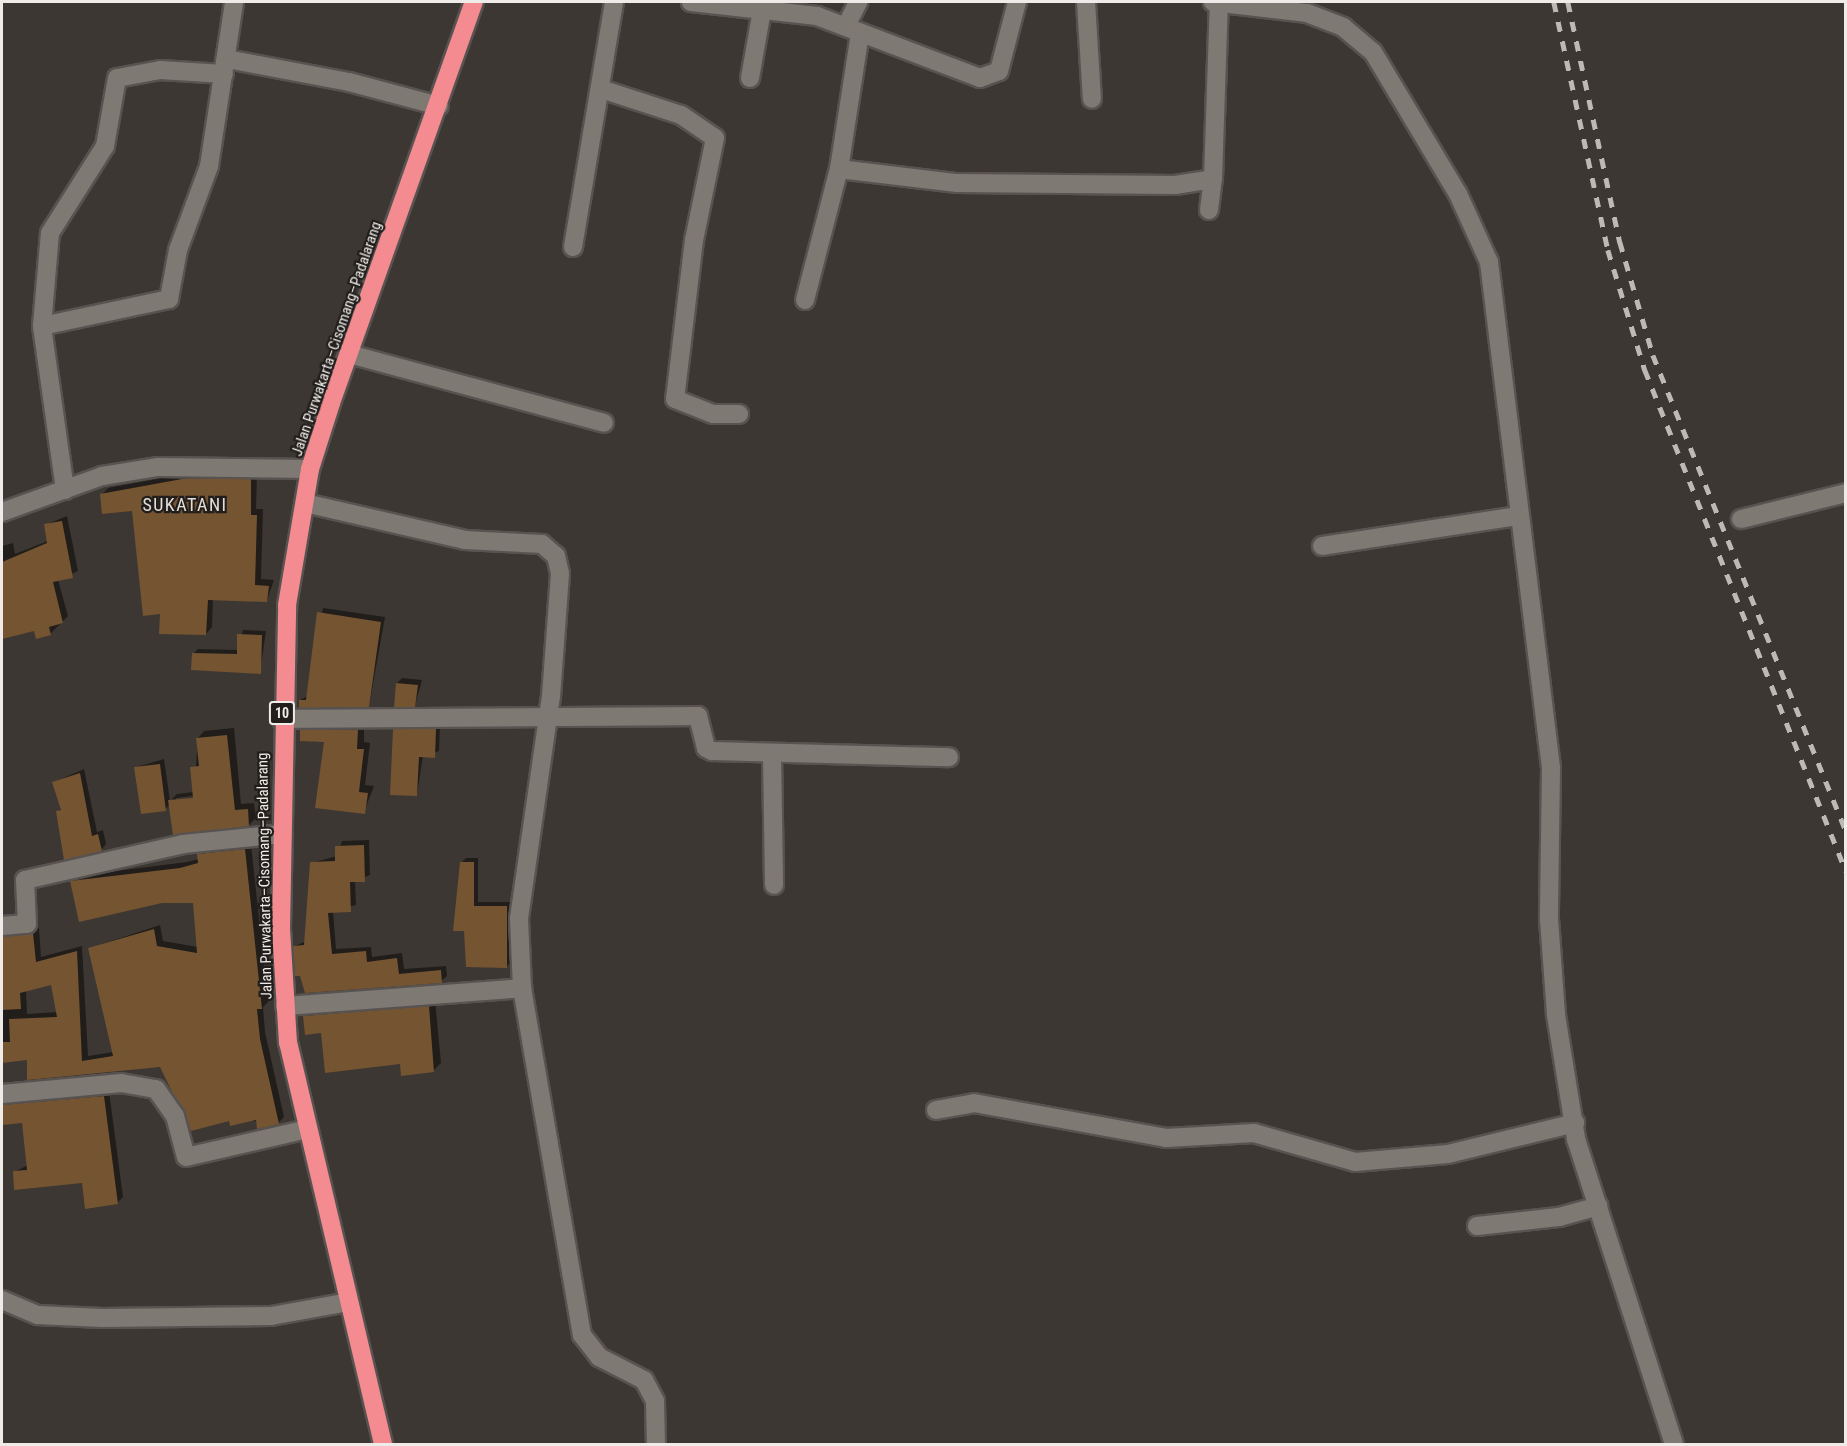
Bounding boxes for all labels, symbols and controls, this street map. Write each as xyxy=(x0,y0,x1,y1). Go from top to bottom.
street label: Jalan Purwakarta–Cisomang–Padalarang xyxy=(288,219,386,459)
district label: SUKATANI xyxy=(142,494,228,516)
road number: 10 xyxy=(268,702,296,724)
street label: Jalan Purwakarta–Cisomang–Padalarang xyxy=(254,752,276,1000)

